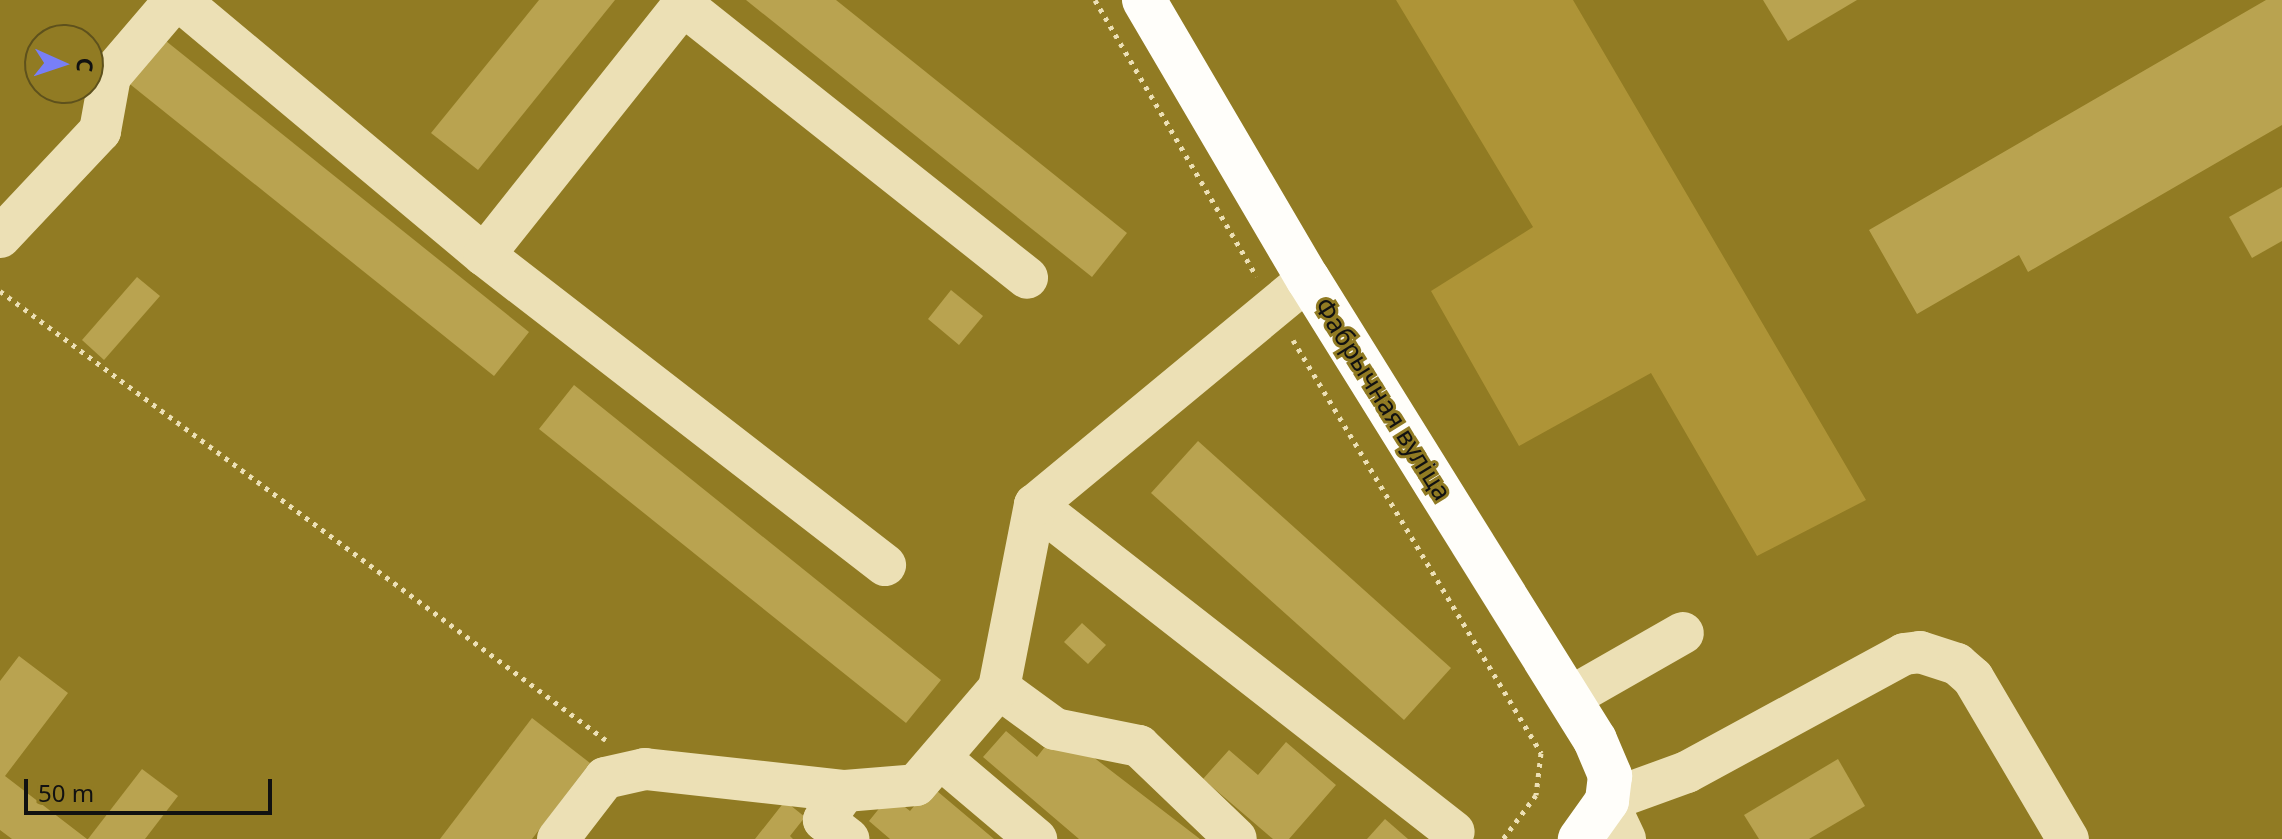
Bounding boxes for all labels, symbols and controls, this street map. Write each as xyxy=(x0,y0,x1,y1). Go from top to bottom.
north arrow xyxy=(24,24,104,104)
text: С xyxy=(71,57,101,73)
street label: Фабрычная вуліца xyxy=(1308,292,1458,506)
scale bar xyxy=(28,763,276,813)
text: 50 m xyxy=(38,776,94,809)

